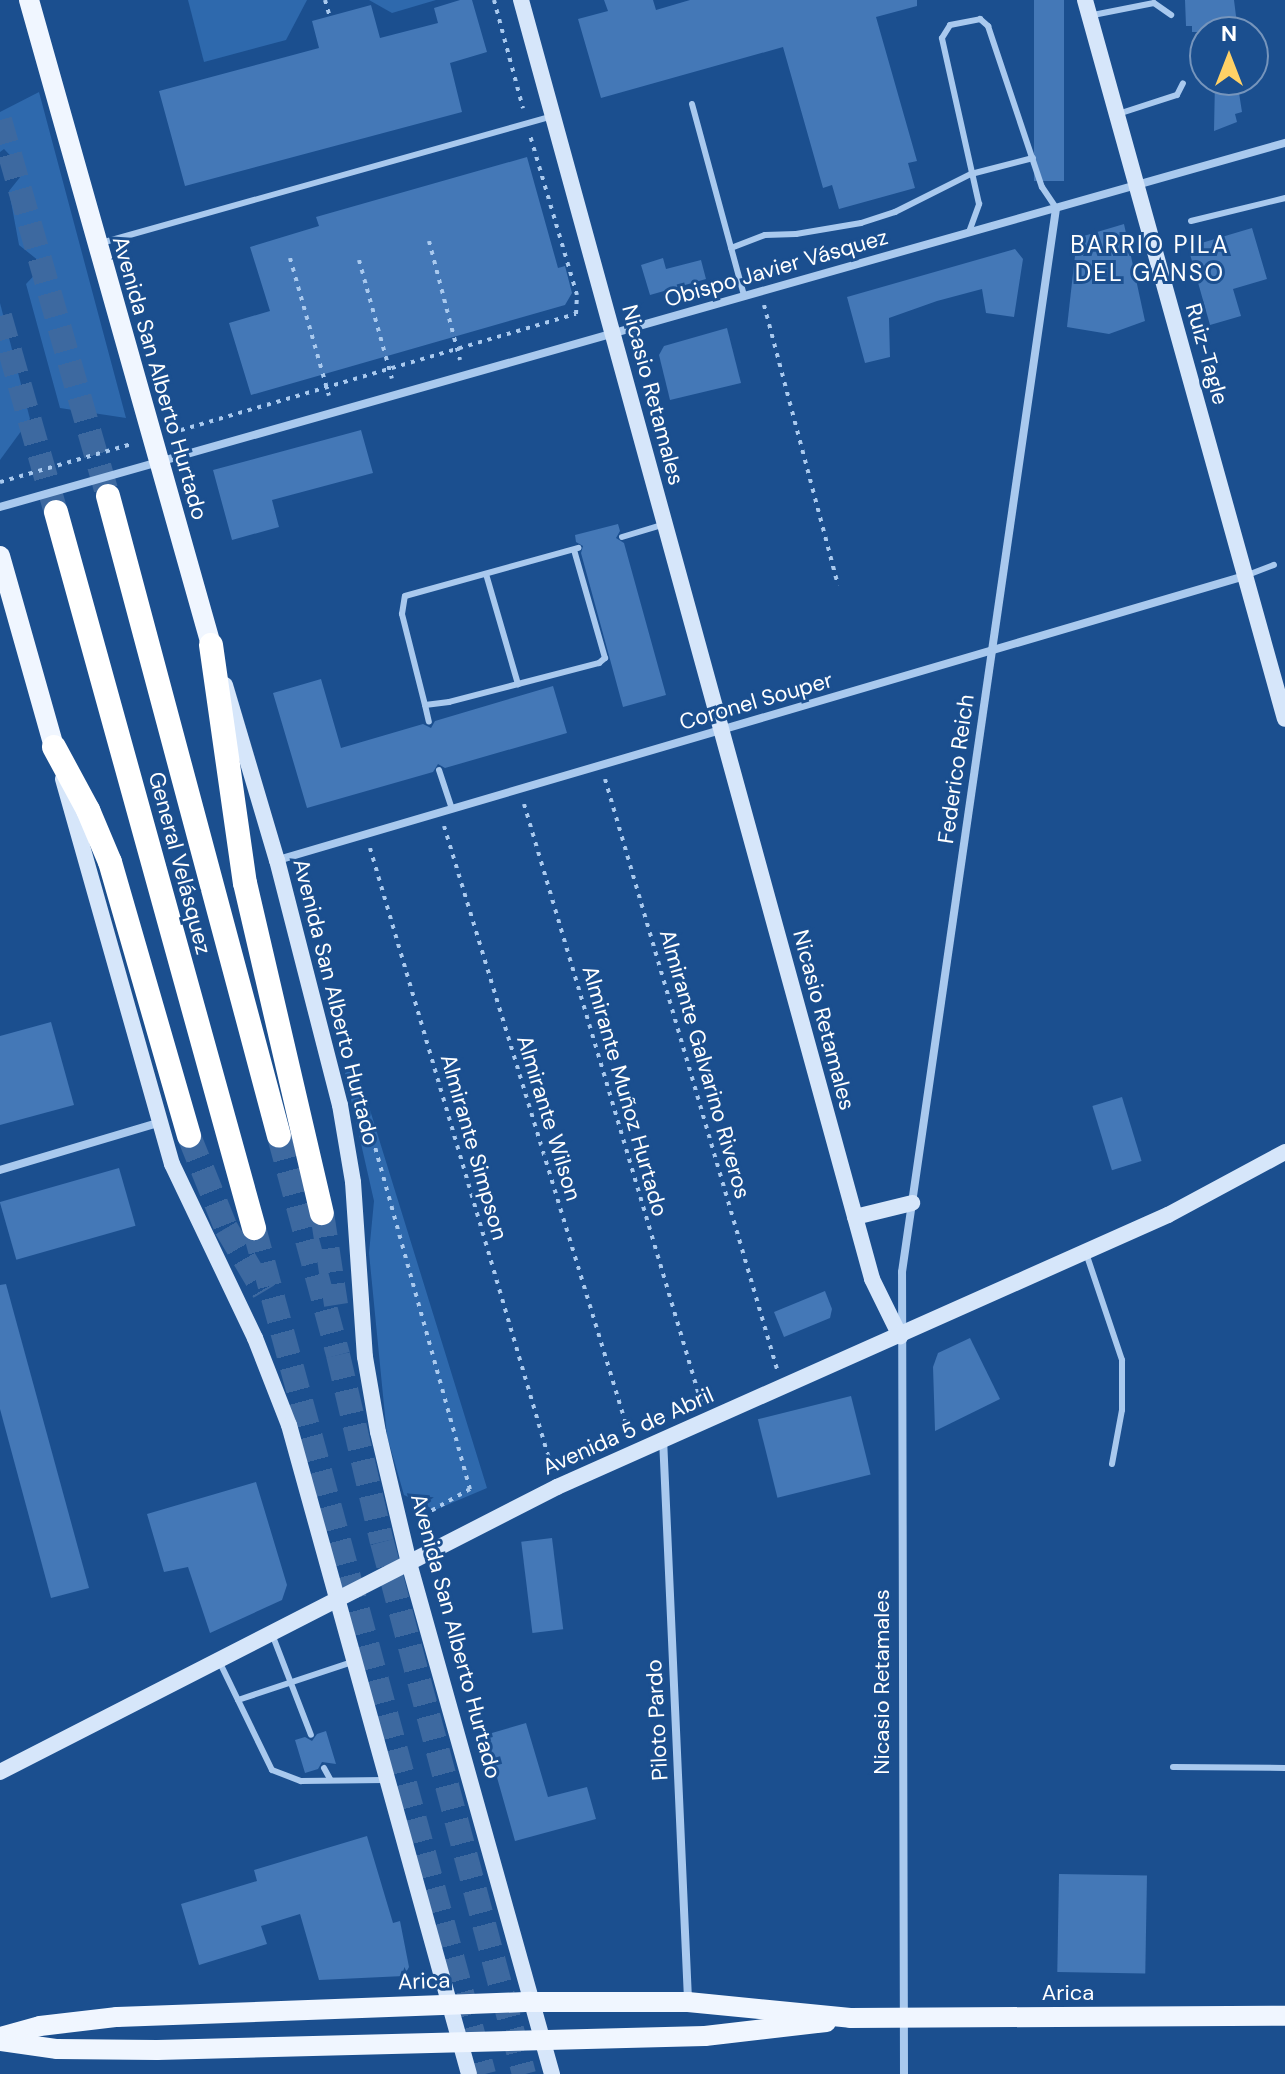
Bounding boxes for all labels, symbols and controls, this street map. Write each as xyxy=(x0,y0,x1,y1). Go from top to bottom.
north arrow xyxy=(1189,16,1269,96)
text: N xyxy=(1221,19,1237,48)
street label: Obispo Javier Vásquez xyxy=(661,223,891,313)
district label: BARRIO PILA DEL GANSO xyxy=(1070,231,1230,287)
street label: Avenida San Alberto Hurtado xyxy=(107,233,213,523)
street label: Ruiz-Tagle xyxy=(1180,300,1234,408)
street label: Nicasio Retamales xyxy=(616,302,690,488)
street label: Coronel Souper xyxy=(676,666,836,736)
street label: Federico Reich xyxy=(932,693,980,845)
street label: General Velásquez xyxy=(143,769,217,957)
street label: Avenida San Alberto Hurtado xyxy=(288,856,384,1148)
street label: Almirante Galvarino Riveros xyxy=(654,926,756,1202)
street label: Nicasio Retamales xyxy=(787,927,861,1113)
street label: Almirante Muñoz Hurtado xyxy=(577,963,673,1219)
street label: Almirante Wilson xyxy=(511,1032,587,1204)
street label: Almirante Simpson xyxy=(435,1051,513,1243)
street label: Avenida 5 de Abril xyxy=(538,1381,718,1481)
street label: Avenida San Alberto Hurtado xyxy=(405,1491,507,1781)
street label: Nicasio Retamales xyxy=(869,1589,895,1775)
street label: Piloto Pardo xyxy=(641,1659,673,1781)
street label: Arica xyxy=(397,1967,451,1995)
street label: Arica xyxy=(1042,1980,1094,2006)

